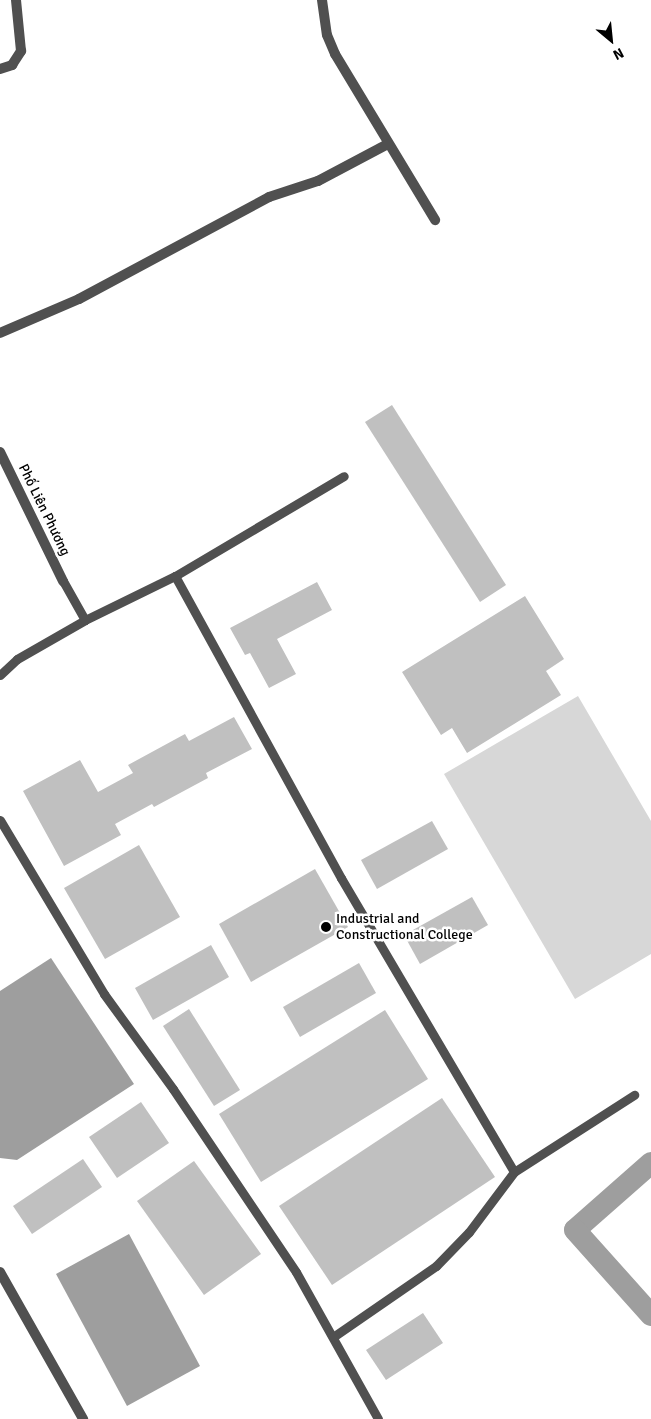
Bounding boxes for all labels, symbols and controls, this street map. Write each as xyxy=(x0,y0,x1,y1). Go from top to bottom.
north arrow xyxy=(586,15,636,65)
text: N xyxy=(610,44,627,63)
street label: Phố Liên Phương xyxy=(15,461,73,559)
place label: Industrial and Constructional College xyxy=(336,911,473,944)
marker: Industrial and Constructional College xyxy=(320,921,332,933)

